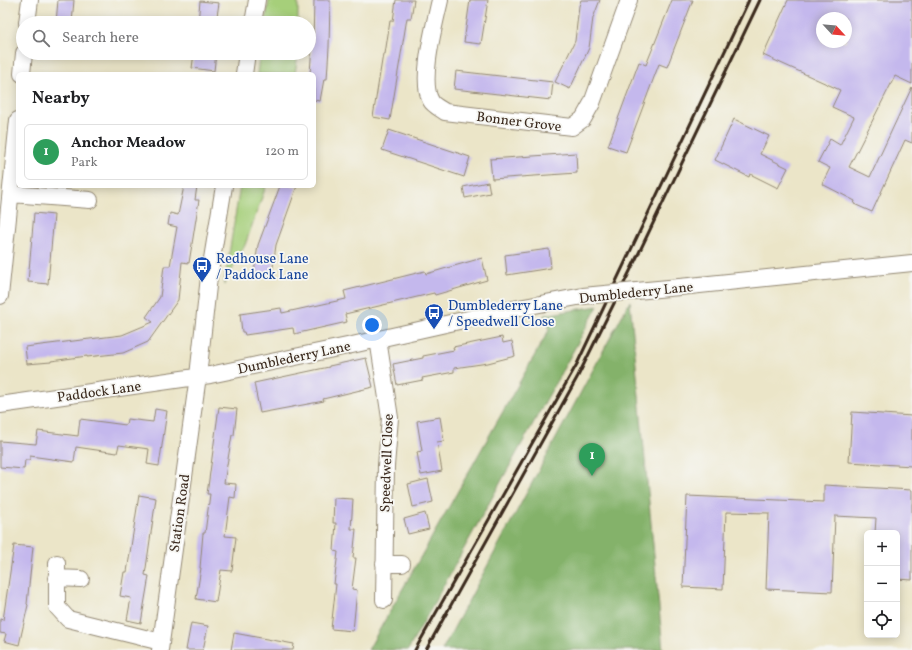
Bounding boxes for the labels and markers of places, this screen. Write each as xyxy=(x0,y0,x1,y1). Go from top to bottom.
place label: Redhouse Lane / Paddock Lane xyxy=(216,250,309,285)
bus stop icon: Redhouse Lane / Paddock Lane xyxy=(191,255,213,283)
place label: Dumblederry Lane / Speedwell Close xyxy=(448,297,563,332)
bus stop icon: Dumblederry Lane / Speedwell Close xyxy=(423,302,445,330)
pin: 1 xyxy=(579,443,605,476)

